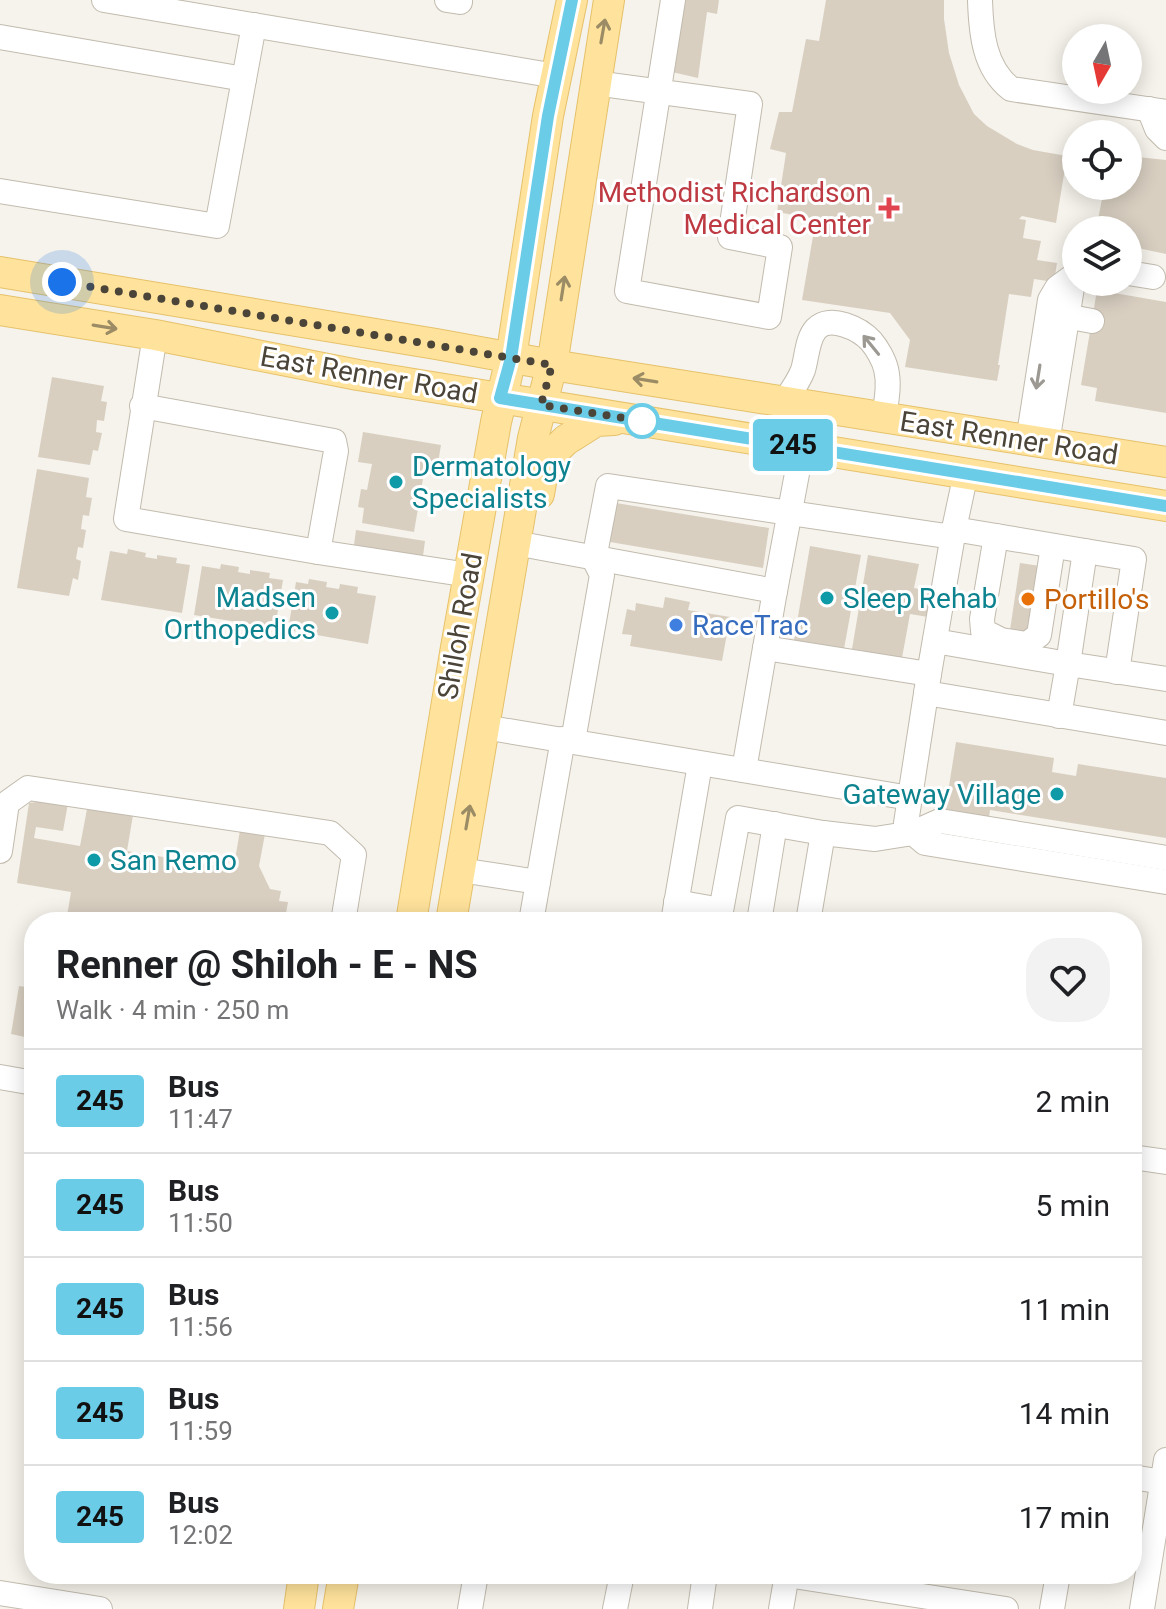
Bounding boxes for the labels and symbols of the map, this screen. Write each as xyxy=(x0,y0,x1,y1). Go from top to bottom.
one-way arrow xyxy=(597,19,612,44)
north arrow xyxy=(1062,24,1142,104)
place label: Methodist Richardson Medical Center xyxy=(598,176,871,241)
marker: Methodist Richardson Medical Center xyxy=(878,197,900,219)
your location xyxy=(42,262,82,302)
one-way arrow xyxy=(557,276,572,301)
one-way arrow xyxy=(91,320,117,335)
one-way arrow xyxy=(863,335,880,356)
street label: East Renner Road xyxy=(258,340,480,410)
one-way arrow xyxy=(1030,364,1045,389)
one-way arrow xyxy=(632,372,658,387)
unlabelled marker xyxy=(625,404,659,438)
street label: East Renner Road xyxy=(898,404,1120,472)
line badge: 245 xyxy=(747,419,839,471)
place label: Dermatology Specialists xyxy=(412,450,571,515)
marker: Dermatology Specialists xyxy=(387,473,405,491)
street label: Shiloh Road xyxy=(431,550,489,702)
place label: Madsen Orthopedics xyxy=(164,581,316,646)
place label: Sleep Rehab xyxy=(843,582,997,615)
place label: Portillo's xyxy=(1044,583,1150,616)
marker: Sleep Rehab xyxy=(818,589,836,607)
marker: Portillo's xyxy=(1019,590,1037,608)
marker: Madsen Orthopedics xyxy=(323,604,341,622)
place label: RaceTrac xyxy=(692,609,809,642)
marker: RaceTrac xyxy=(667,616,685,634)
place label: Gateway Village xyxy=(842,778,1041,811)
marker: Gateway Village xyxy=(1048,785,1066,803)
one-way arrow xyxy=(462,805,477,831)
place label: San Remo xyxy=(110,844,237,877)
marker: San Remo xyxy=(85,851,103,869)

